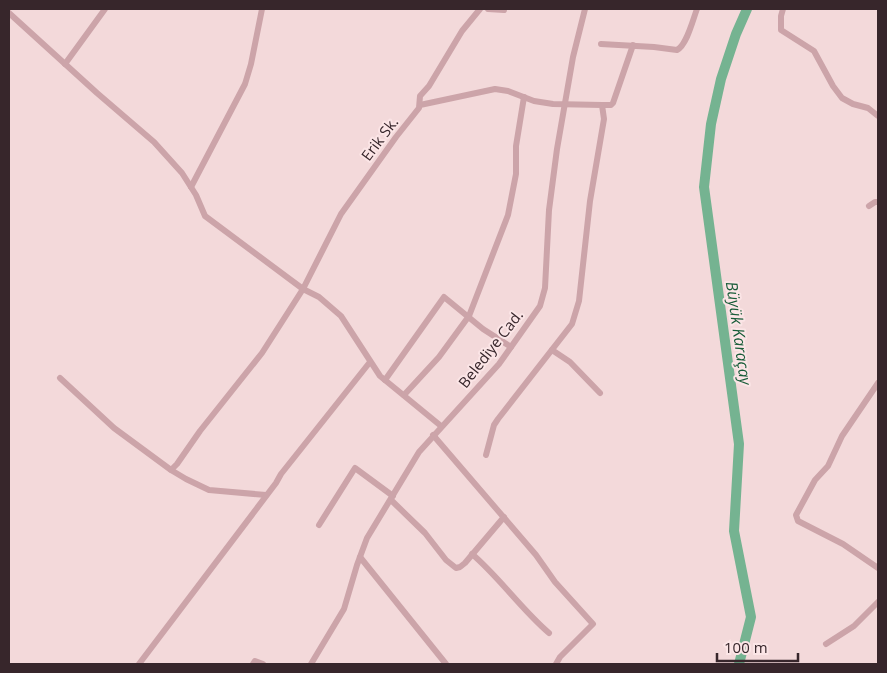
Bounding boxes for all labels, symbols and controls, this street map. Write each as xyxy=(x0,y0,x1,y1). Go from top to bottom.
street label: Erik Sk. xyxy=(356,112,402,164)
water label: Büyük Karaçay xyxy=(721,280,757,388)
street label: Belediye Cad. xyxy=(453,305,527,392)
scale bar xyxy=(717,630,798,662)
text: 100 m xyxy=(724,637,768,657)

